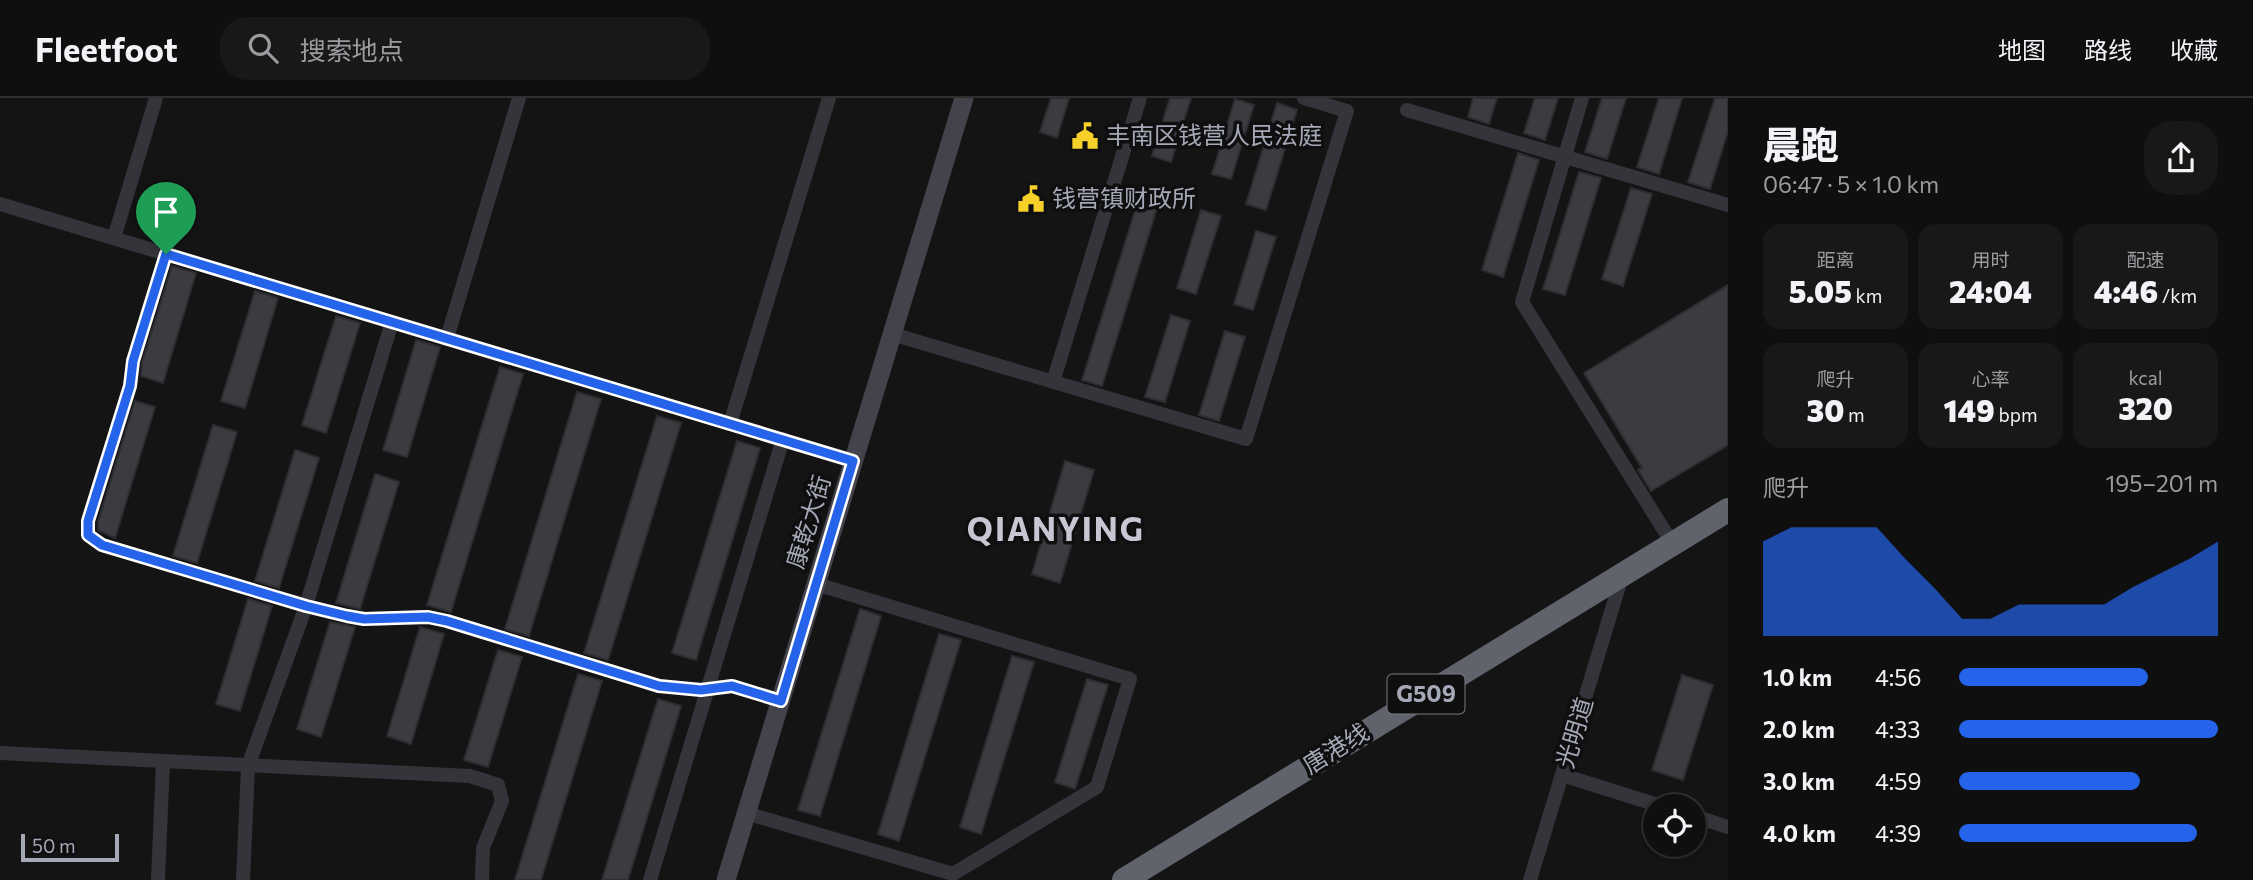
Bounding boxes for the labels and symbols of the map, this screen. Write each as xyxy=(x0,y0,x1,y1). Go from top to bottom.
place label: 丰南区钱营人民法庭 xyxy=(1106,120,1322,149)
public building icon: 丰南区钱营人民法庭 xyxy=(1070,121,1100,151)
pin xyxy=(136,182,196,254)
place label: 钱营镇财政所 xyxy=(1052,183,1196,212)
public building icon: 钱营镇财政所 xyxy=(1016,184,1046,214)
street label: 康乾大街 xyxy=(780,471,835,572)
district label: QIANYING xyxy=(967,508,1145,548)
road number: G509 xyxy=(1388,674,1464,714)
street label: 光明道 xyxy=(1549,694,1598,771)
street label: 唐港线 xyxy=(1297,716,1373,779)
scale bar xyxy=(21,831,119,863)

